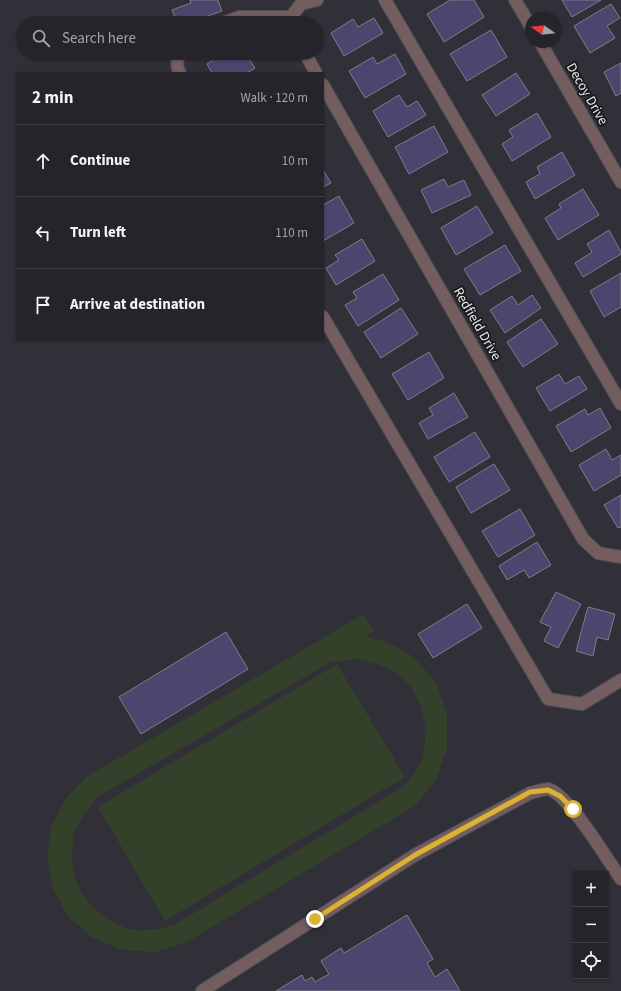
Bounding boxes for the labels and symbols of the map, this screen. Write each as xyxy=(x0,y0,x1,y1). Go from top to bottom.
north arrow xyxy=(525,12,561,48)
street label: Decoy Drive xyxy=(561,59,613,129)
street label: Redfield Drive xyxy=(448,284,506,364)
route start xyxy=(564,800,582,818)
route end xyxy=(306,910,324,928)

